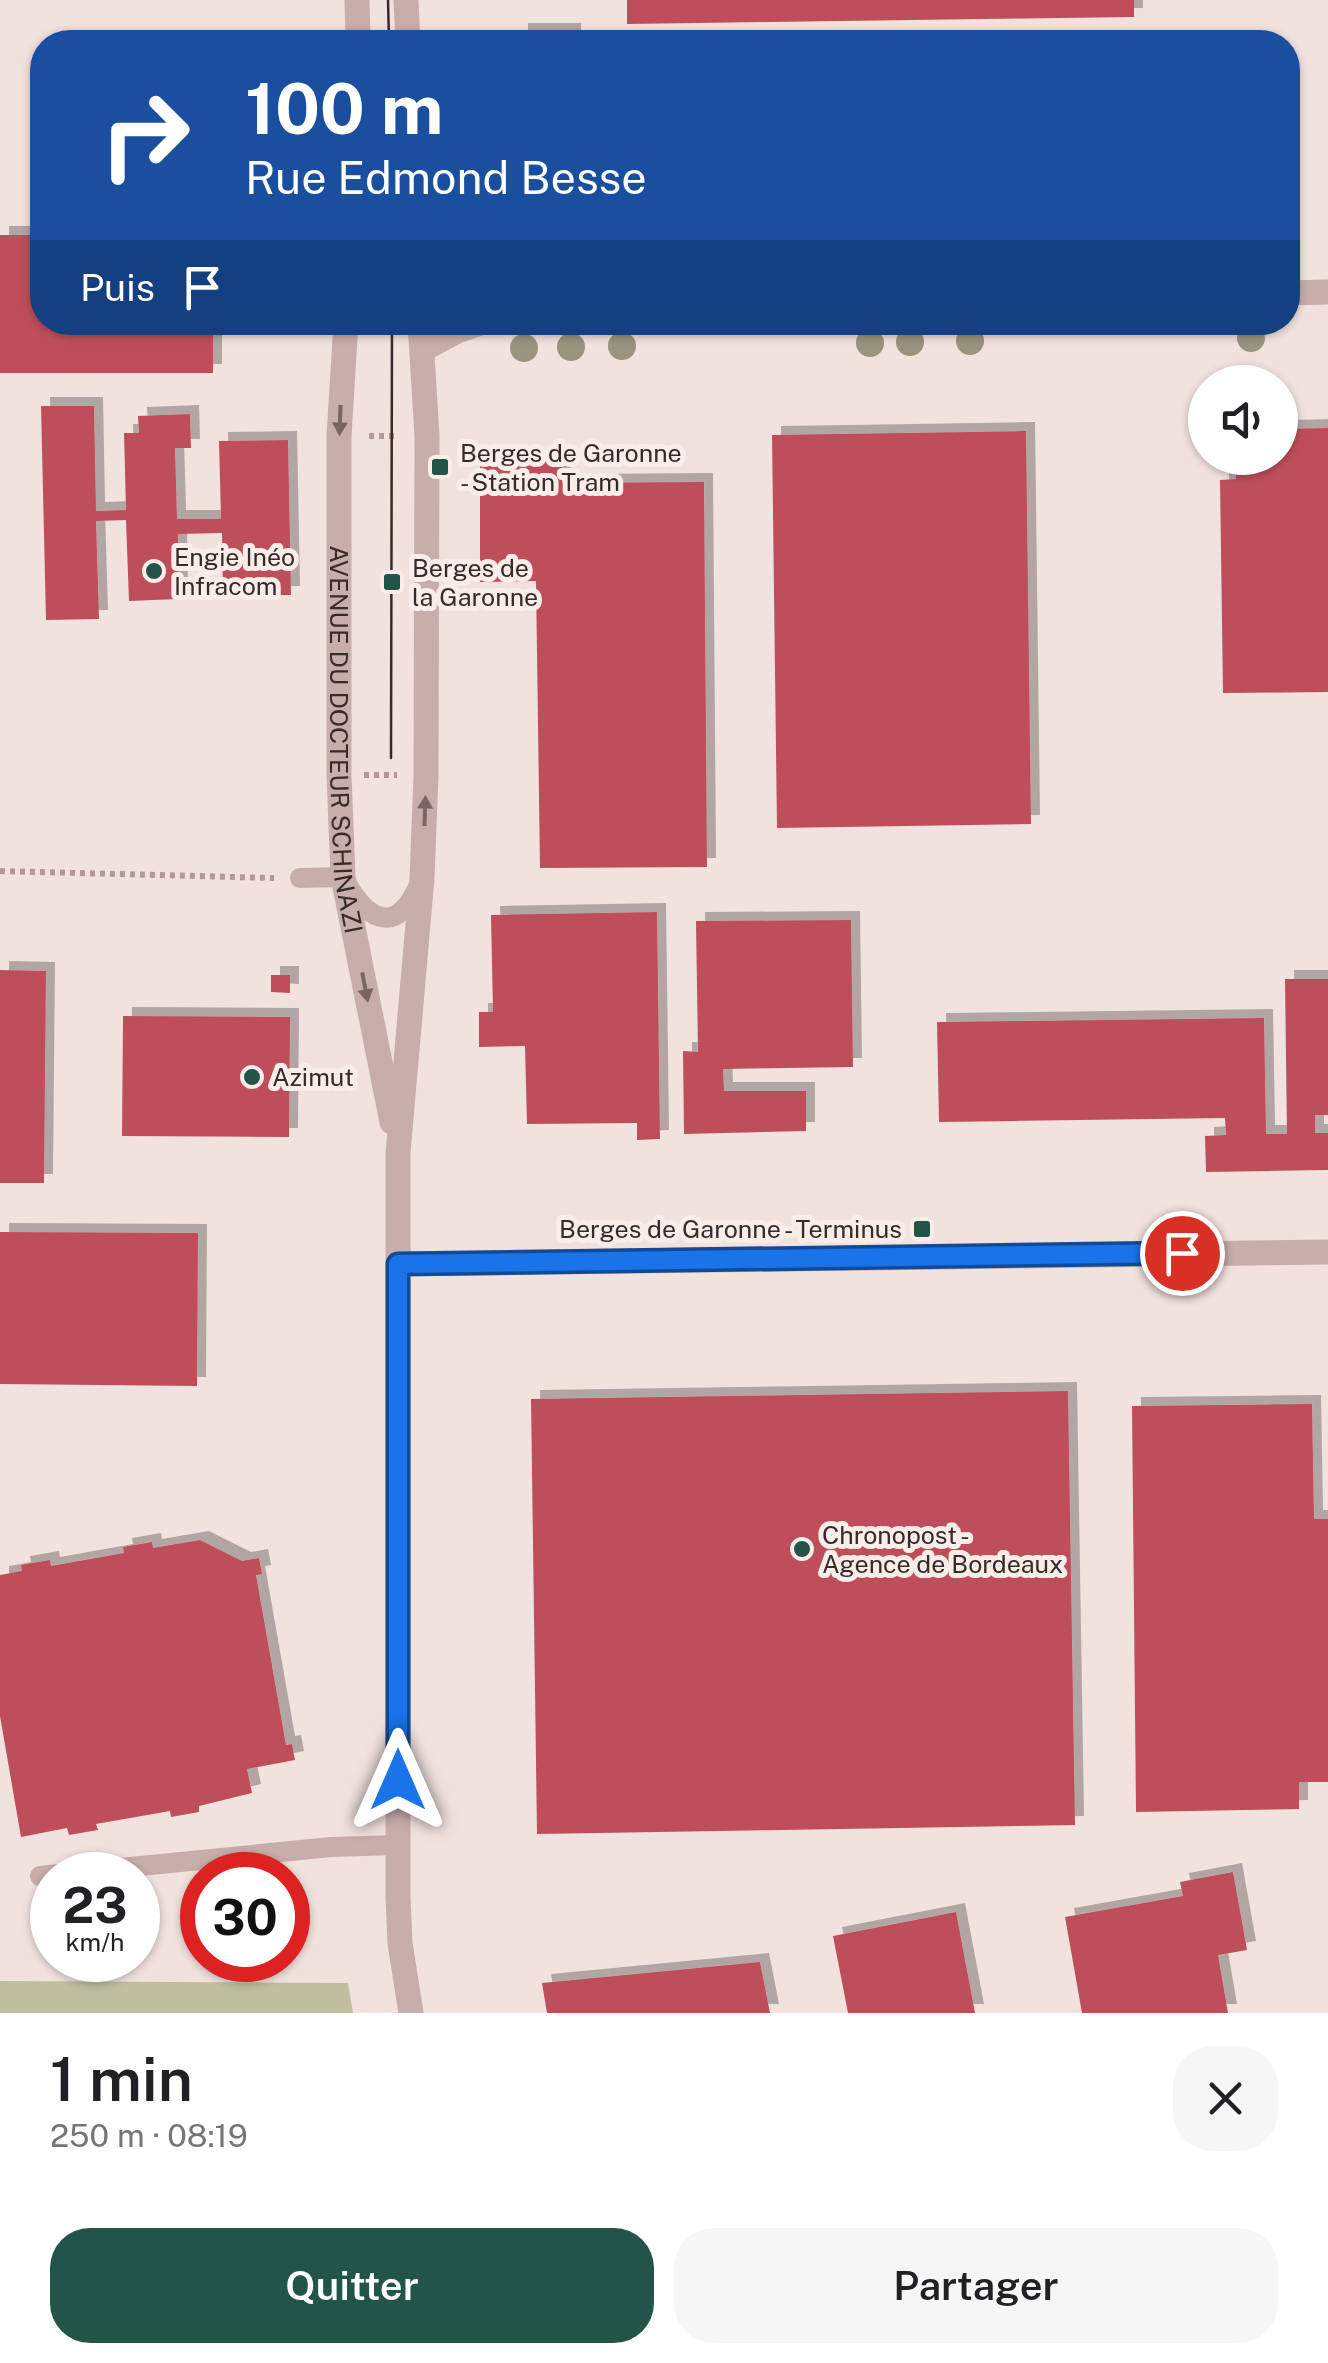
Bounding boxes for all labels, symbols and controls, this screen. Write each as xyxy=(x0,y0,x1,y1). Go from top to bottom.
text: 100 m xyxy=(245,67,443,150)
icon: right xyxy=(80,70,210,200)
text: Rue Edmond Besse xyxy=(245,151,647,204)
icon: arrive xyxy=(175,260,230,315)
text: Puis xyxy=(80,265,155,310)
map controls xyxy=(1188,365,1298,475)
button: sound xyxy=(1188,365,1298,475)
one-way arrow xyxy=(331,404,347,436)
place label: Berges de Garonne - Station Tram xyxy=(460,438,682,497)
marker: Berges de Garonne - Station Tram xyxy=(429,456,451,478)
place label: Engie Inéo Infracom xyxy=(174,542,295,601)
street label: AVENUE DU DOCTEUR SCHINAZI xyxy=(324,545,369,936)
place label: Berges de la Garonne xyxy=(412,553,538,612)
marker: Engie Inéo Infracom xyxy=(143,560,165,582)
marker: Berges de la Garonne xyxy=(381,571,403,593)
one-way arrow xyxy=(417,795,433,827)
one-way arrow xyxy=(358,972,374,1003)
place label: Azimut xyxy=(272,1062,354,1092)
marker: Azimut xyxy=(241,1066,263,1088)
pin xyxy=(1140,1211,1225,1296)
place label: Berges de Garonne - Terminus xyxy=(559,1214,902,1244)
marker: Berges de Garonne - Terminus xyxy=(911,1218,933,1240)
icon: arrive xyxy=(1155,1226,1210,1281)
place label: Chronopost - Agence de Bordeaux xyxy=(822,1520,1063,1579)
marker: Chronopost - Agence de Bordeaux xyxy=(791,1538,813,1560)
position arrow xyxy=(346,1728,450,1832)
speed limit sign: 30 xyxy=(180,1852,310,1982)
text: 23 xyxy=(62,1875,128,1934)
text: km/h xyxy=(66,1927,124,1957)
text: 1 min xyxy=(50,2044,193,2115)
button: close xyxy=(1173,2046,1278,2151)
text: 250 m · 08:19 xyxy=(50,2117,248,2154)
button: Quitter xyxy=(50,2228,654,2343)
button: Partager xyxy=(674,2228,1278,2343)

